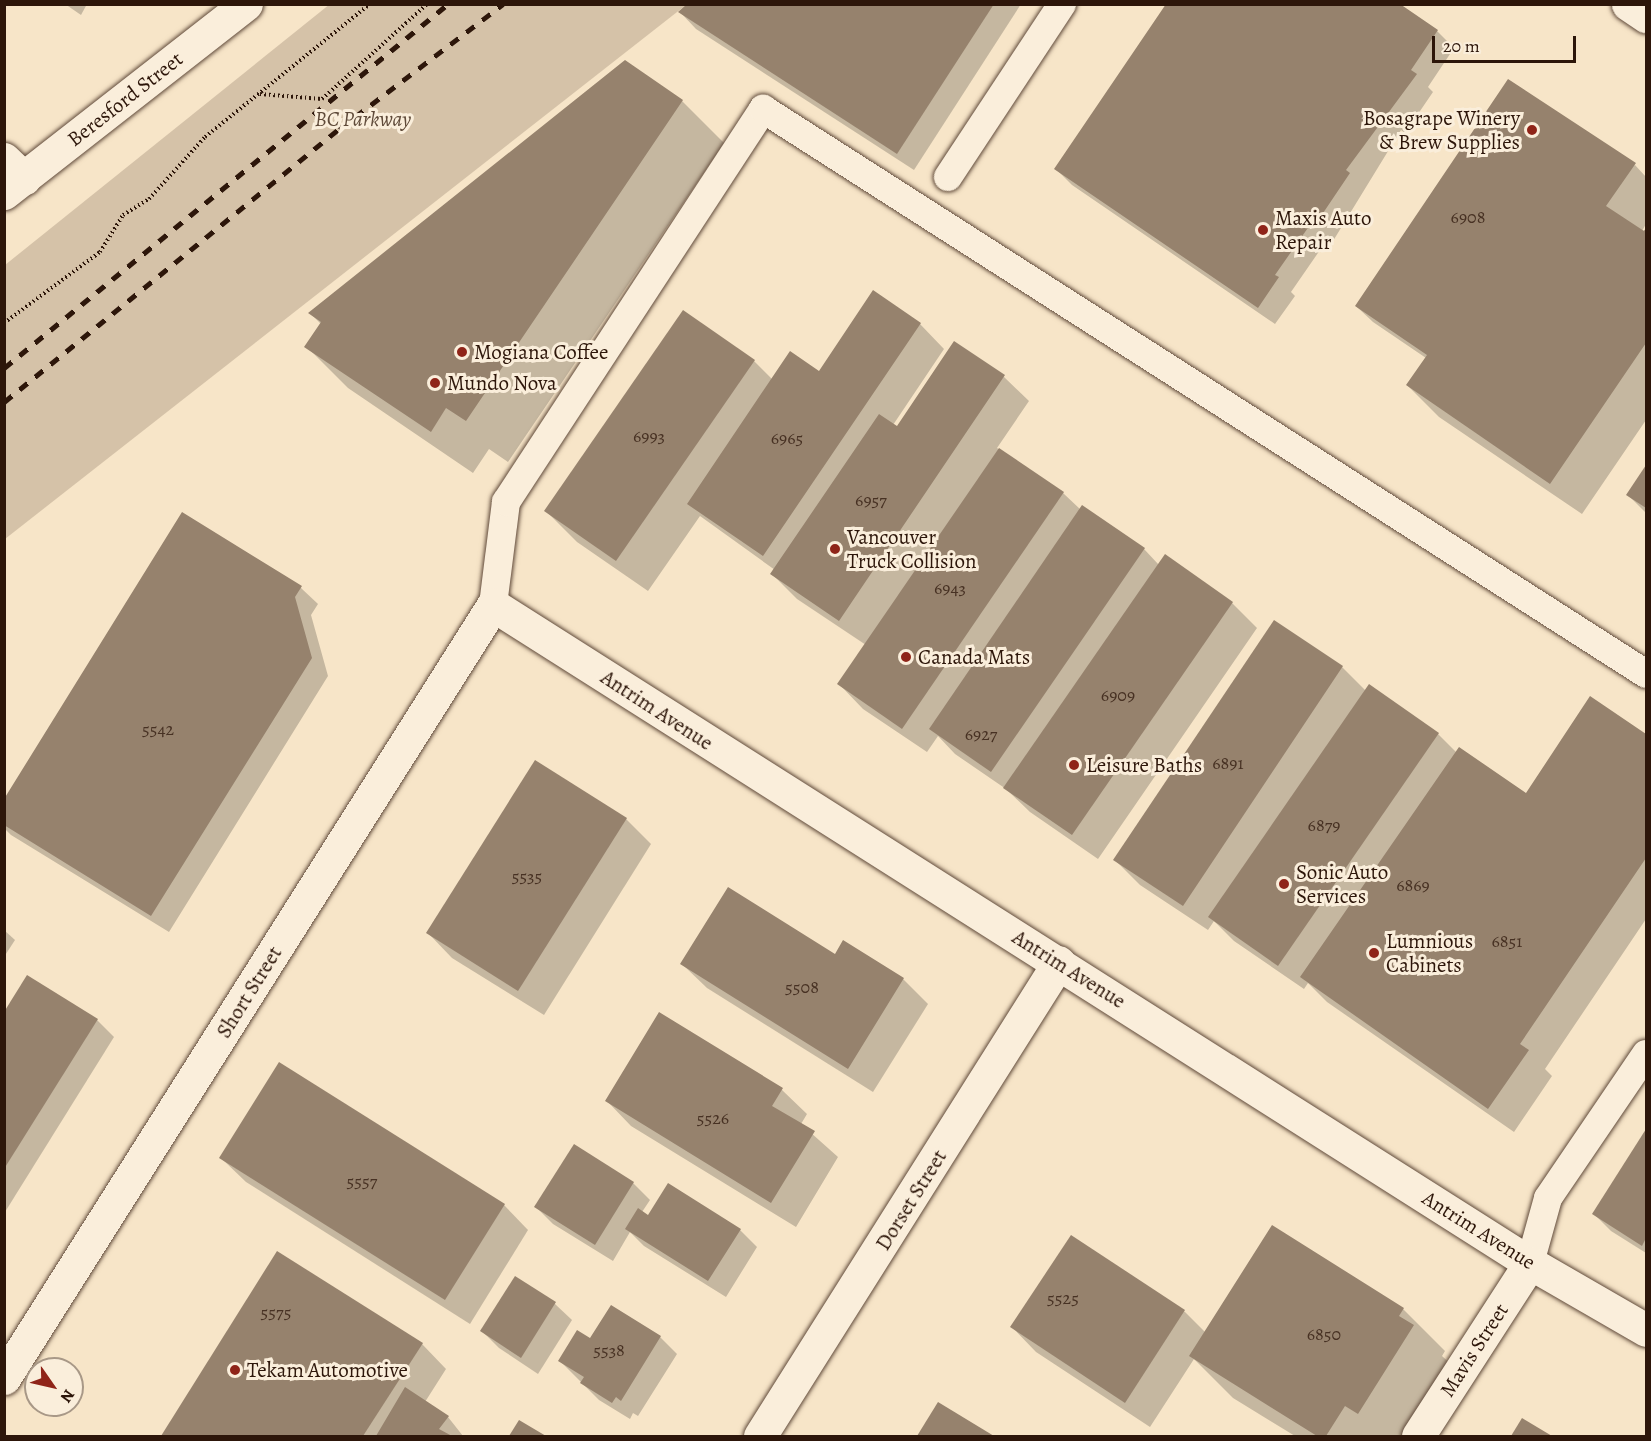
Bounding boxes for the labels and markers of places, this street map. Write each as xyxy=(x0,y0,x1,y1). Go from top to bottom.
place label: Bosagrape Winery & Brew Supplies xyxy=(1363,105,1520,155)
marker: Bosagrape Winery & Brew Supplies xyxy=(1525,123,1539,137)
place label: Maxis Auto Repair xyxy=(1275,205,1371,255)
marker: Maxis Auto Repair xyxy=(1256,223,1270,237)
place label: Mogiana Coffee xyxy=(474,339,608,365)
marker: Mogiana Coffee xyxy=(455,345,469,359)
place label: Mundo Nova xyxy=(447,370,557,396)
marker: Mundo Nova xyxy=(428,376,442,390)
place label: Vancouver Truck Collision xyxy=(847,524,976,574)
marker: Vancouver Truck Collision xyxy=(828,542,842,556)
place label: Canada Mats xyxy=(918,644,1030,670)
marker: Canada Mats xyxy=(899,650,913,664)
place label: Leisure Baths xyxy=(1086,752,1202,778)
marker: Leisure Baths xyxy=(1067,758,1081,772)
place label: Sonic Auto Services xyxy=(1296,859,1388,909)
marker: Sonic Auto Services xyxy=(1277,877,1291,891)
place label: Lumnious Cabinets xyxy=(1386,928,1473,978)
marker: Lumnious Cabinets xyxy=(1367,946,1381,960)
place label: Tekam Automotive xyxy=(247,1357,408,1383)
marker: Tekam Automotive xyxy=(228,1363,242,1377)

